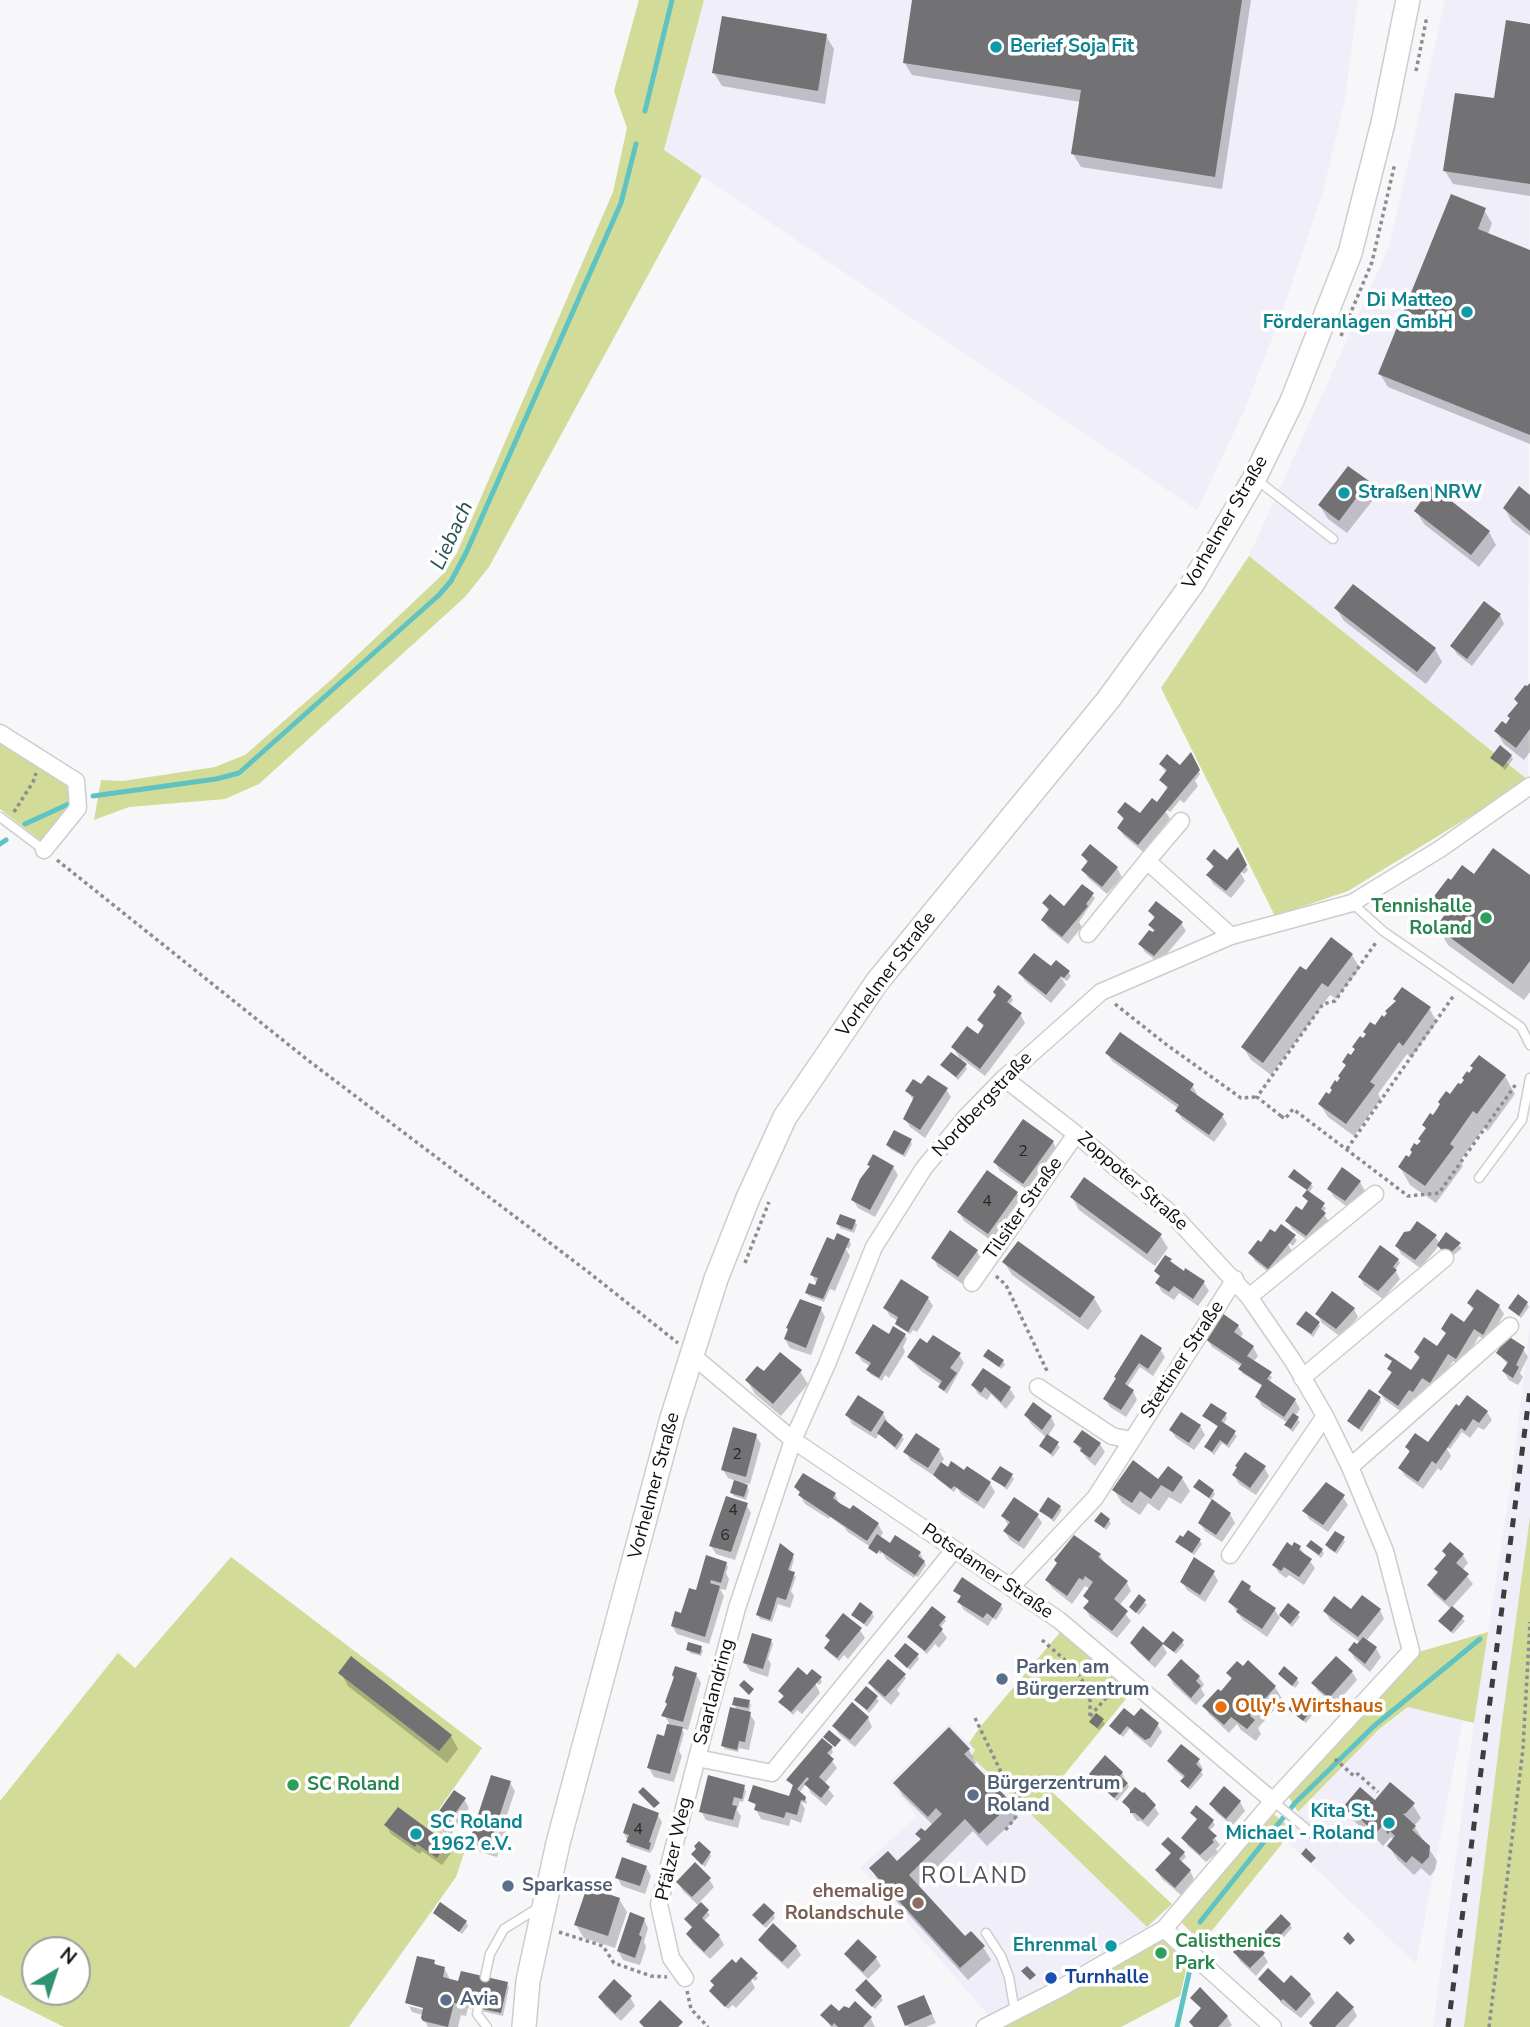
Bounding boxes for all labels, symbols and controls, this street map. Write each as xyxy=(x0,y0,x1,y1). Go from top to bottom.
place label: Berief Soja Fit xyxy=(1010,36,1134,58)
marker: Berief Soja Fit xyxy=(988,39,1004,55)
place label: Di Matteo Förderanlagen GmbH xyxy=(1263,290,1453,334)
marker: Di Matteo Förderanlagen GmbH xyxy=(1459,304,1475,320)
street label: Vorhelmer Straße xyxy=(1178,452,1274,594)
place label: Straßen NRW xyxy=(1358,482,1482,504)
marker: Straßen NRW xyxy=(1336,485,1352,501)
water label: Liebach xyxy=(426,498,480,574)
place label: Tennishalle Roland xyxy=(1371,896,1472,940)
street label: Vorhelmer Straße xyxy=(833,908,941,1042)
marker: Tennishalle Roland xyxy=(1478,910,1494,926)
street label: Nordbergstraße xyxy=(928,1048,1038,1162)
street label: Zoppoter Straße xyxy=(1072,1128,1192,1236)
house number: 2 xyxy=(1018,1142,1028,1162)
street label: Tilsiter Straße xyxy=(980,1153,1068,1265)
house number: 4 xyxy=(982,1192,992,1212)
street label: Stettiner Straße xyxy=(1137,1297,1229,1423)
street label: Vorhelmer Straße xyxy=(624,1410,686,1562)
house number: 2 xyxy=(732,1445,742,1465)
house number: 4 xyxy=(728,1501,738,1521)
street label: Potsdamer Straße xyxy=(917,1520,1057,1624)
house number: 6 xyxy=(720,1526,730,1546)
street label: Saarlandring xyxy=(690,1636,740,1748)
place label: Parken am Bürgerzentrum xyxy=(1016,1657,1149,1701)
marker: Parken am Bürgerzentrum xyxy=(994,1671,1010,1687)
place label: Olly's Wirtshaus xyxy=(1235,1696,1383,1718)
marker: Olly's Wirtshaus xyxy=(1213,1699,1229,1715)
place label: Bürgerzentrum Roland xyxy=(987,1773,1120,1817)
place label: SC Roland xyxy=(307,1774,400,1796)
marker: SC Roland xyxy=(285,1777,301,1793)
marker: Bürgerzentrum Roland xyxy=(965,1787,981,1803)
street label: Pfälzer Weg xyxy=(652,1795,698,1903)
place label: Kita St. Michael - Roland xyxy=(1226,1801,1375,1845)
place label: SC Roland 1962 e.V. xyxy=(430,1812,523,1856)
marker: Kita St. Michael - Roland xyxy=(1381,1815,1397,1831)
house number: 4 xyxy=(633,1820,643,1840)
marker: SC Roland 1962 e.V. xyxy=(408,1826,424,1842)
district label: ROLAND xyxy=(922,1863,1028,1891)
place label: Sparkasse xyxy=(522,1875,613,1897)
marker: Sparkasse xyxy=(500,1878,516,1894)
place label: ehemalige Rolandschule xyxy=(785,1881,904,1925)
marker: ehemalige Rolandschule xyxy=(910,1895,926,1911)
place label: Calisthenics Park xyxy=(1175,1931,1281,1975)
place label: Ehrenmal xyxy=(1013,1935,1097,1957)
north arrow xyxy=(21,1936,91,2006)
marker: Ehrenmal xyxy=(1103,1938,1119,1954)
text: N xyxy=(54,1942,82,1971)
marker: Calisthenics Park xyxy=(1153,1945,1169,1961)
place label: Turnhalle xyxy=(1065,1967,1149,1989)
marker: Turnhalle xyxy=(1043,1970,1059,1986)
place label: Avia xyxy=(460,1989,499,2011)
marker: Avia xyxy=(438,1992,454,2008)

